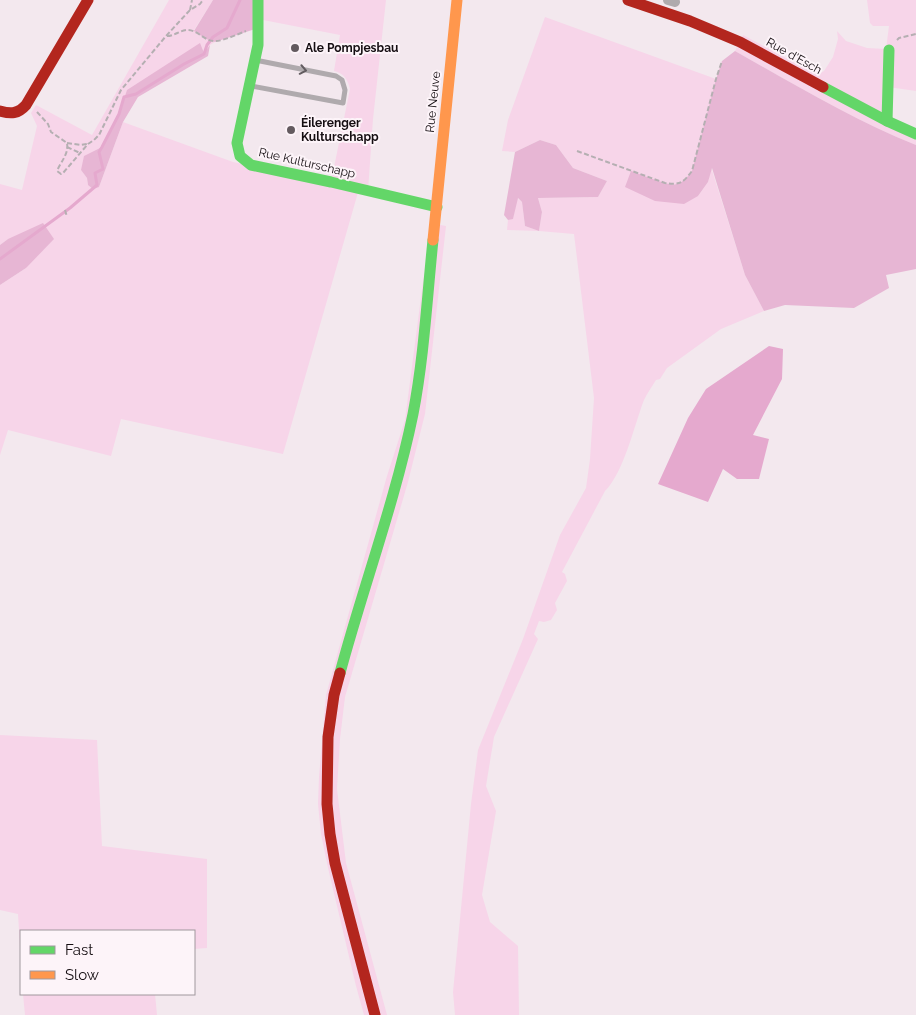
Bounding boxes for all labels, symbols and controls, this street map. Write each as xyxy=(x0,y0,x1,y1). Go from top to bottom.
street label: Rue d'Esch xyxy=(764,35,824,77)
place label: Ale Pompjesbau xyxy=(305,41,398,55)
marker: Ale Pompjesbau xyxy=(289,42,301,54)
one-way arrow xyxy=(298,64,307,74)
street label: Rue Neuve xyxy=(423,71,443,133)
place label: Éilerenger Kulturschapp xyxy=(301,115,379,144)
marker: Éilerenger Kulturschapp xyxy=(285,124,297,136)
street label: Rue Kulturschapp xyxy=(257,145,357,181)
legend xyxy=(20,930,195,995)
text: Fast xyxy=(65,941,93,959)
text: Slow xyxy=(65,966,99,984)

